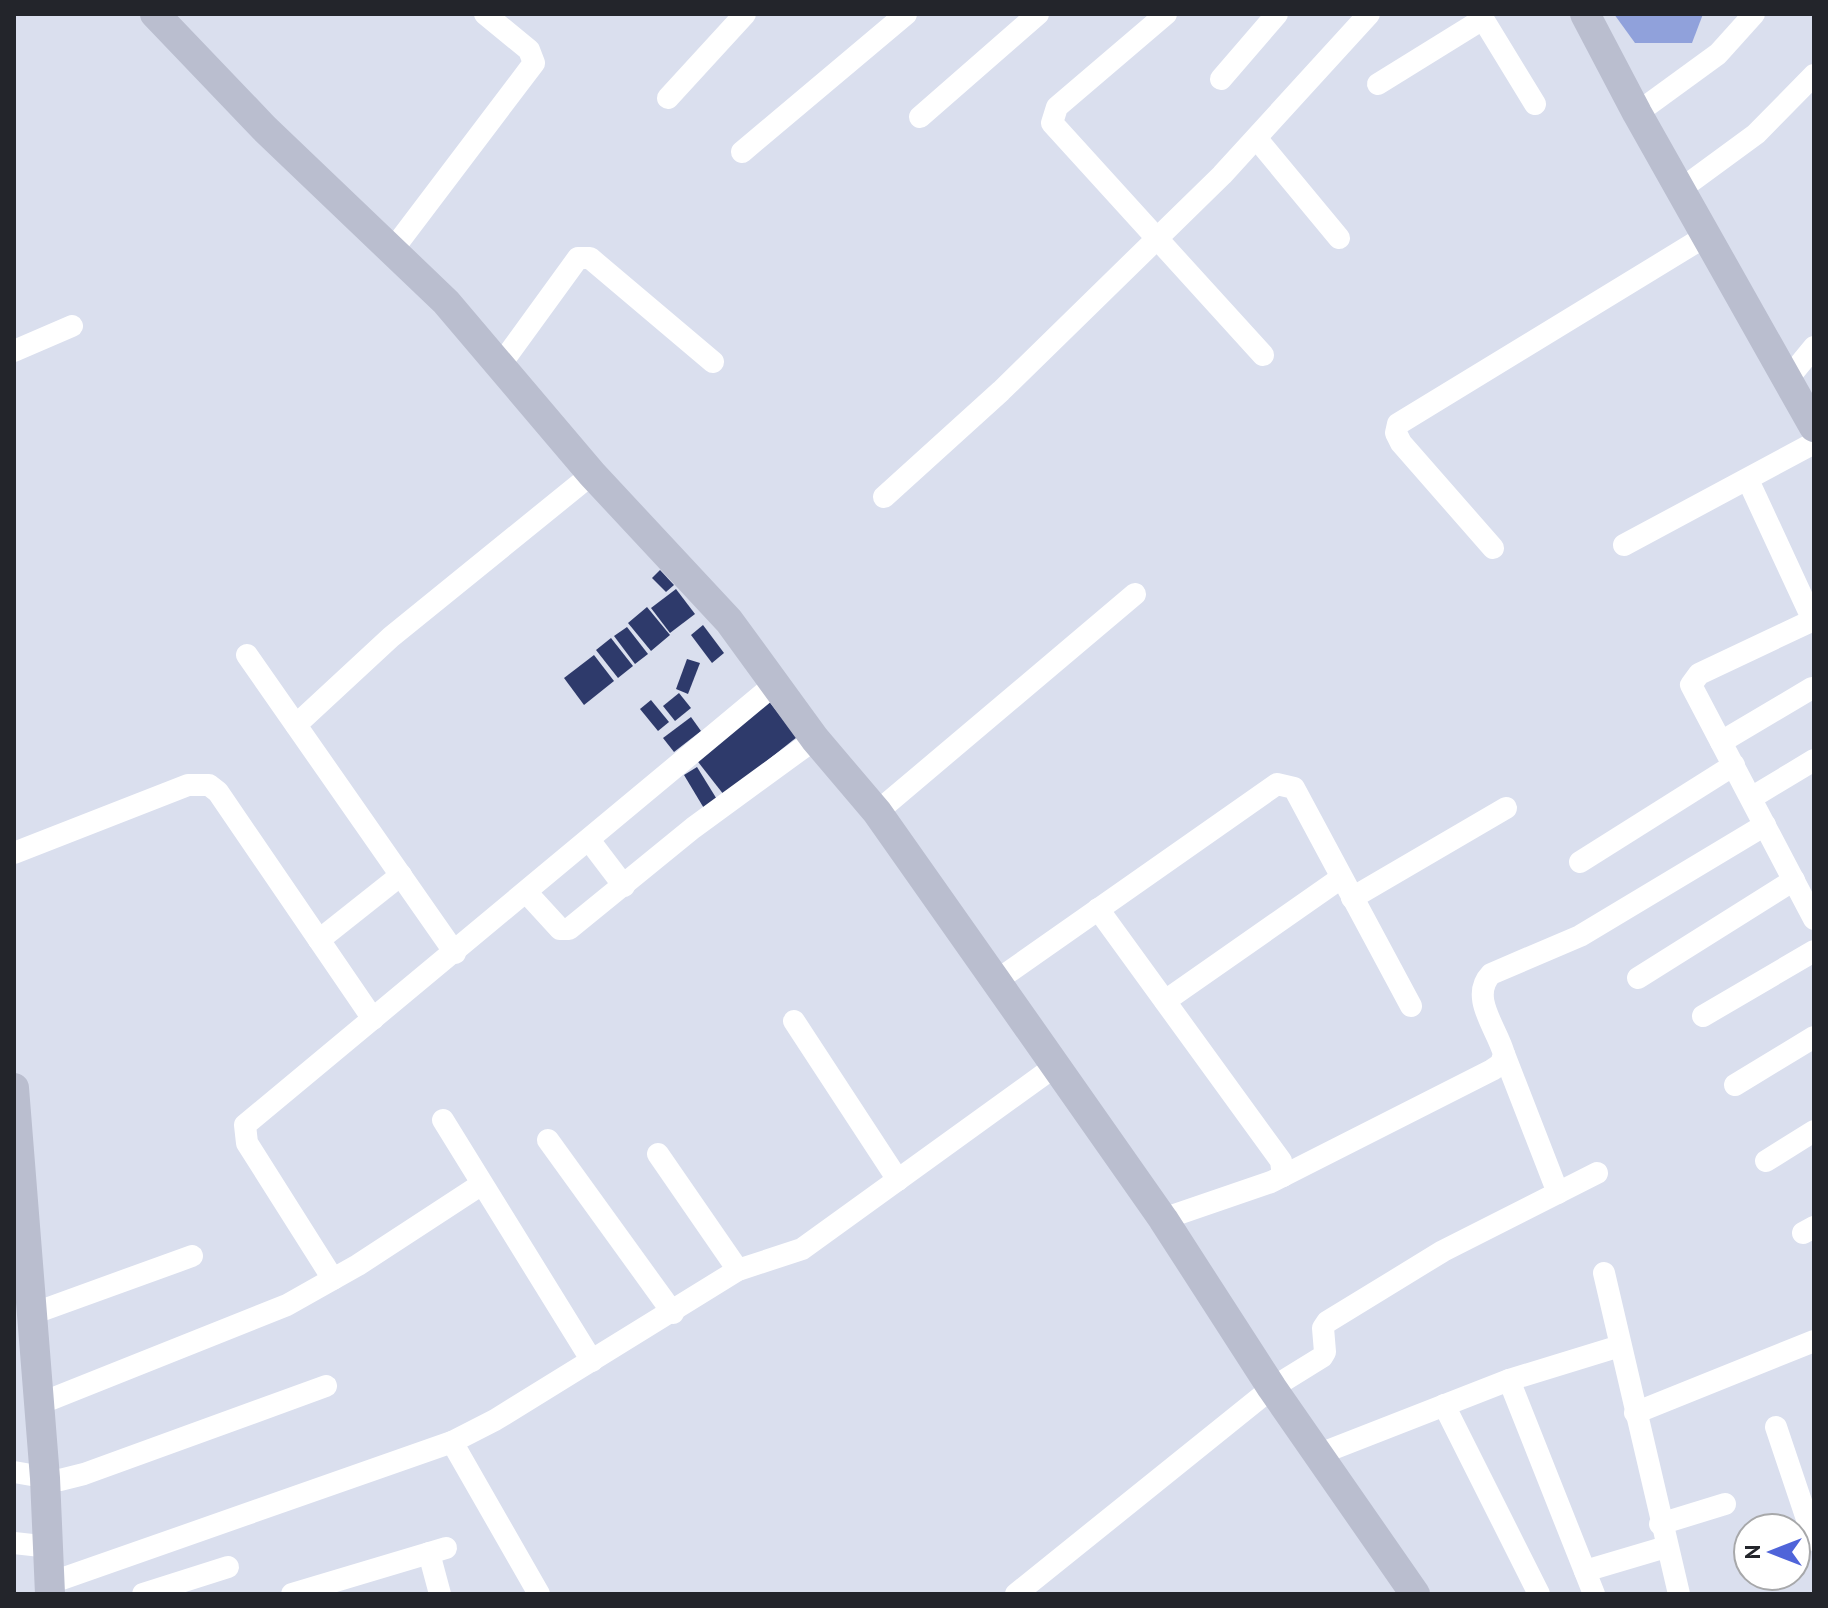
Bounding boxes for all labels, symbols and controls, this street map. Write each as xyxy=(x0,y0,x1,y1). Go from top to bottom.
north arrow xyxy=(1732,1512,1812,1592)
text: N xyxy=(1738,1545,1766,1559)

